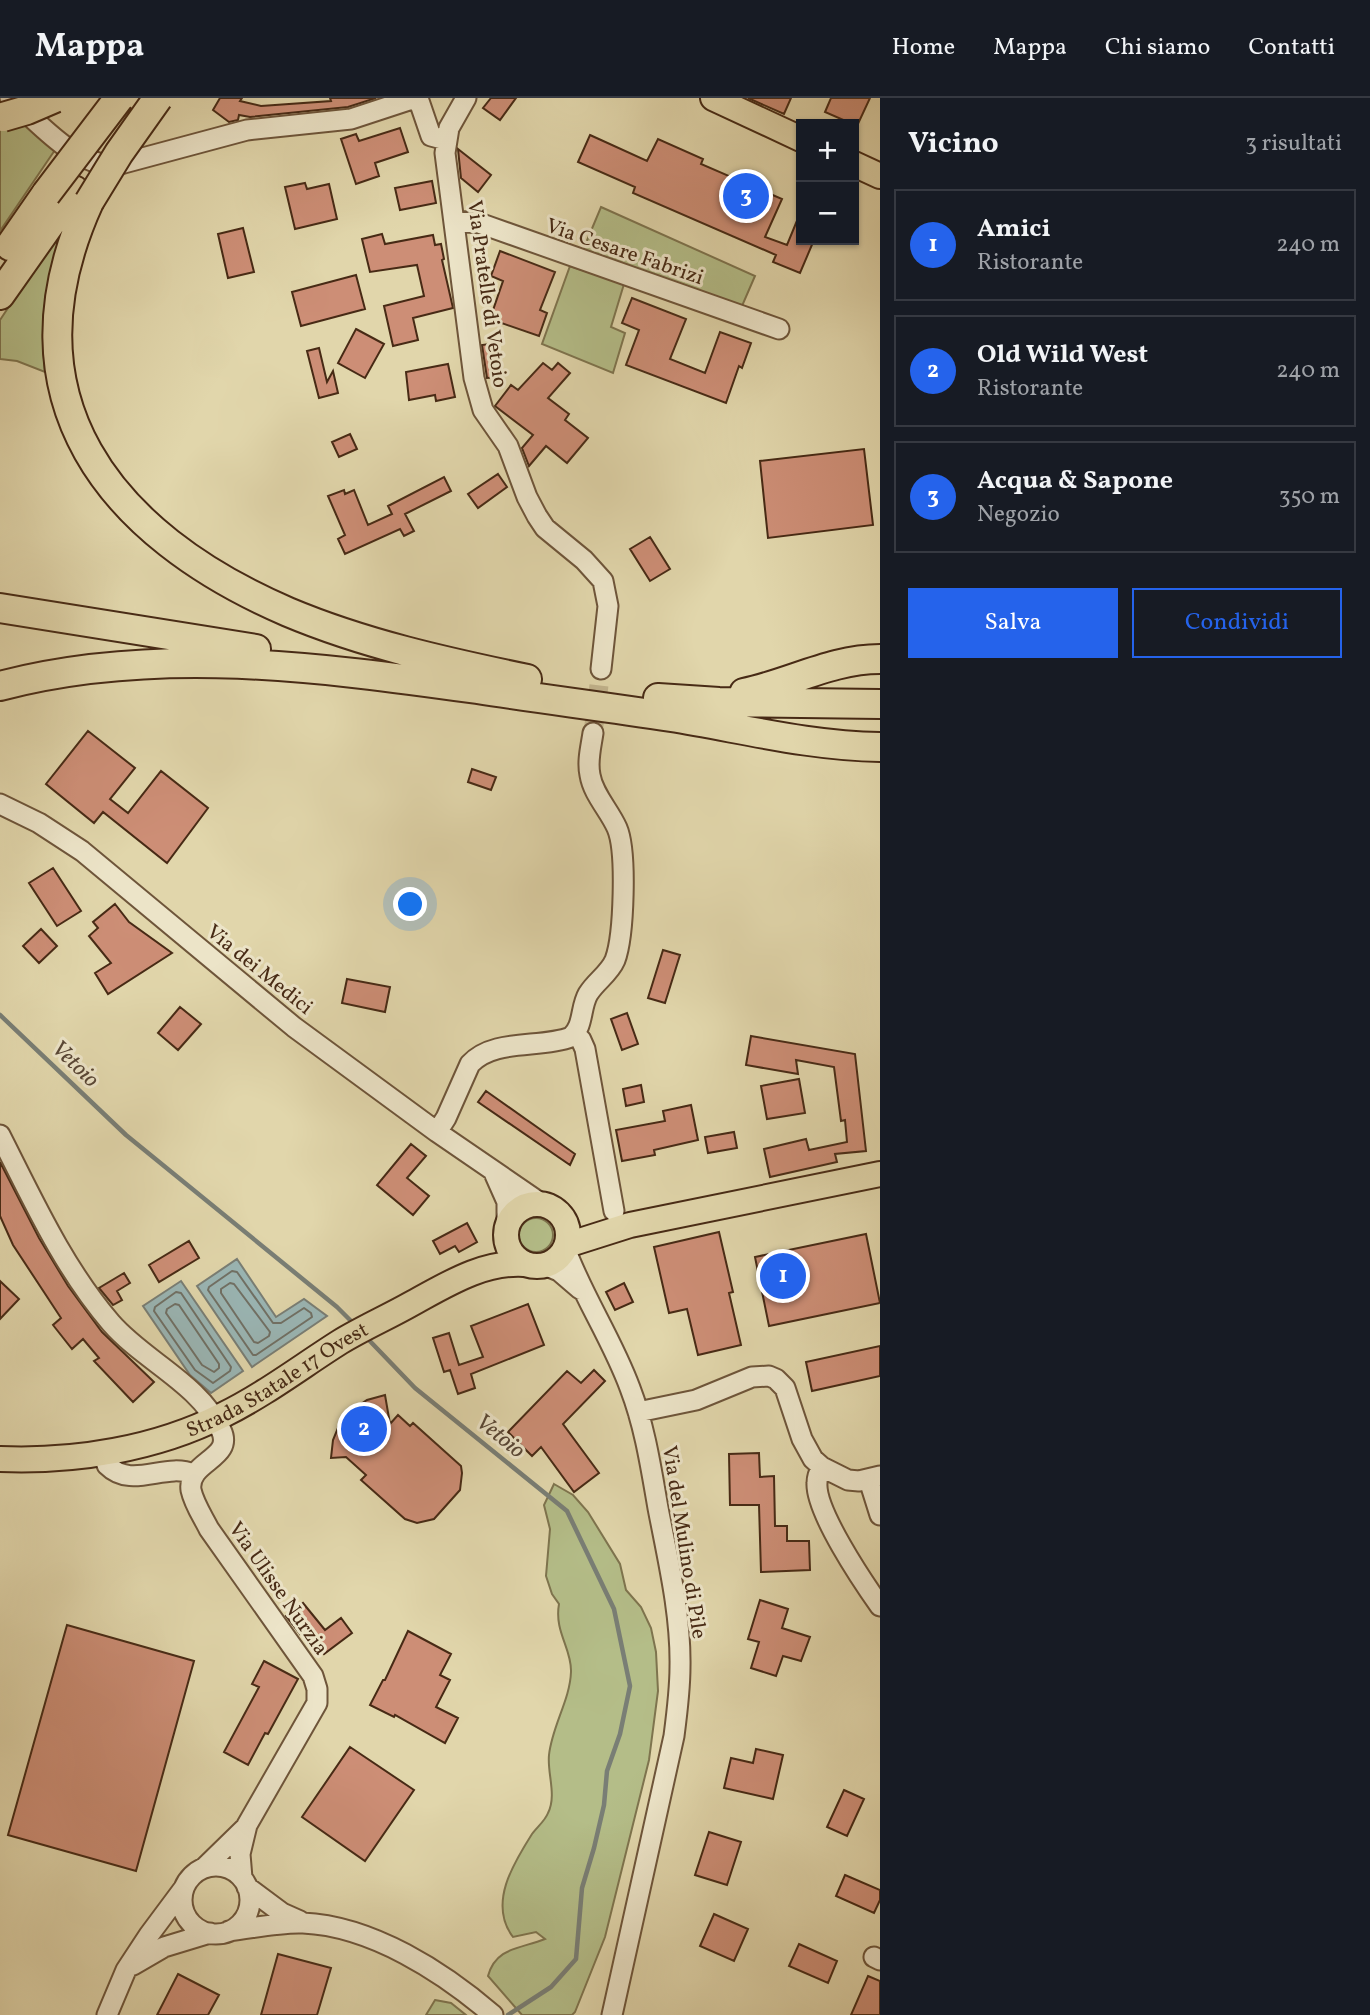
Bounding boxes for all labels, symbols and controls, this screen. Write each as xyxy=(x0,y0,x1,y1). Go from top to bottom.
text: Mappa xyxy=(35,25,144,71)
text: Home xyxy=(892,31,955,65)
text: Mappa xyxy=(993,31,1067,65)
text: Chi siamo xyxy=(1105,31,1210,65)
text: Contatti xyxy=(1248,31,1335,65)
map controls xyxy=(796,119,859,245)
button: + xyxy=(796,119,859,182)
text: Vicino xyxy=(908,123,999,165)
text: 3 risultati xyxy=(1245,128,1342,160)
pin: 3 xyxy=(723,170,769,222)
button: − xyxy=(796,182,859,245)
street label: Via Pratelle di Vetoio xyxy=(459,198,514,390)
text: Amici xyxy=(977,211,1051,247)
street label: Via Cesare Fabrizi xyxy=(542,212,707,293)
text: 1 xyxy=(928,229,938,261)
text: 240 m xyxy=(1276,229,1340,261)
text: Ristorante xyxy=(977,247,1083,279)
text: Old Wild West xyxy=(977,337,1148,373)
text: 2 xyxy=(927,355,939,387)
text: 240 m xyxy=(1276,355,1340,387)
text: Ristorante xyxy=(977,373,1083,405)
text: Acqua & Sapone xyxy=(977,463,1173,499)
text: 3 xyxy=(927,481,939,513)
text: 350 m xyxy=(1279,481,1340,513)
text: Negozio xyxy=(977,499,1060,531)
button: Salva xyxy=(908,588,1118,658)
button: Condividi xyxy=(1132,588,1342,658)
your location xyxy=(393,887,427,921)
street label: Via dei Medici xyxy=(200,918,319,1022)
water label: Vetoio xyxy=(43,1034,106,1096)
pin: 1 xyxy=(760,1250,806,1302)
street label: Strada Statale 17 Ovest xyxy=(182,1316,374,1446)
pin: 2 xyxy=(341,1403,387,1455)
water label: Vetoio xyxy=(468,1407,532,1467)
street label: Via del Mulino di Pile xyxy=(654,1444,713,1641)
street label: Via Ulisse Nurzia xyxy=(221,1516,335,1661)

